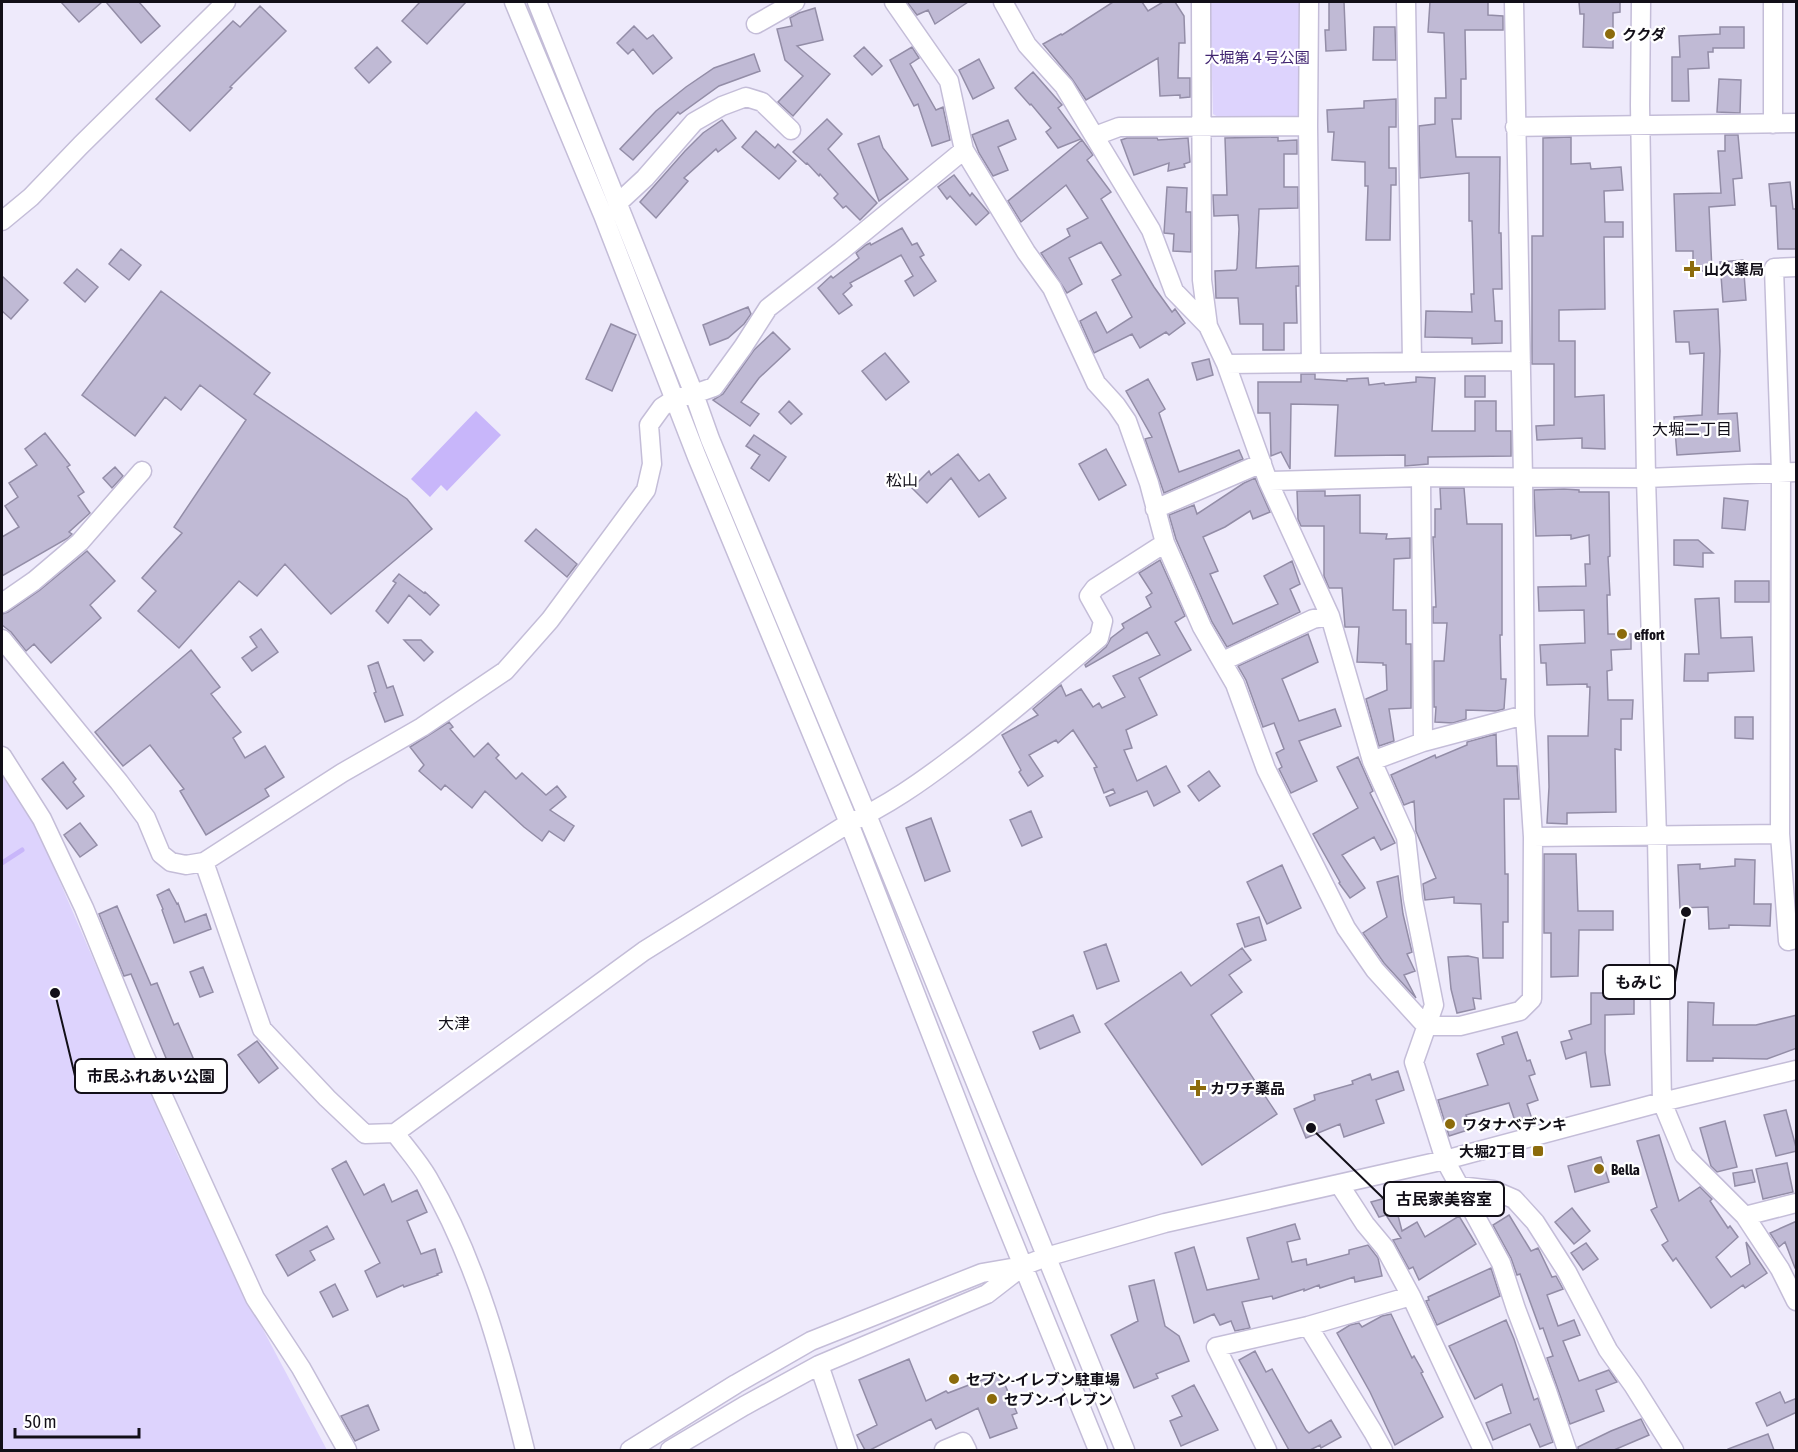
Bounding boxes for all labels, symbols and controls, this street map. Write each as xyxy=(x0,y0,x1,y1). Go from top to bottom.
place label: ククダ xyxy=(1622,26,1666,43)
marker: ククダ xyxy=(1603,27,1617,41)
park label: 大堀第４号公園 xyxy=(1204,49,1310,66)
place label: 山久薬局 xyxy=(1704,261,1764,278)
marker: 山久薬局 xyxy=(1685,262,1699,276)
district label: 大堀二丁目 xyxy=(1652,420,1732,438)
district label: 松山 xyxy=(886,471,918,489)
place label: effort xyxy=(1634,626,1665,643)
marker: effort xyxy=(1615,627,1629,641)
callout: もみじ xyxy=(1603,965,1675,999)
text: もみじ xyxy=(1615,973,1663,991)
district label: 大津 xyxy=(438,1014,470,1032)
callout: 市民ふれあい公園 xyxy=(75,1059,227,1093)
text: 市民ふれあい公園 xyxy=(87,1067,215,1085)
place label: カワチ薬品 xyxy=(1210,1080,1285,1097)
marker: カワチ薬品 xyxy=(1191,1081,1205,1095)
place label: ワタナベデンキ xyxy=(1462,1116,1567,1133)
marker: ワタナベデンキ xyxy=(1443,1117,1457,1131)
place label: 大堀2丁目 xyxy=(1459,1143,1526,1160)
marker: 大堀2丁目 xyxy=(1531,1144,1545,1158)
place label: Bella xyxy=(1611,1161,1640,1178)
marker: Bella xyxy=(1592,1162,1606,1176)
callout: 古民家美容室 xyxy=(1384,1182,1504,1216)
text: 古民家美容室 xyxy=(1396,1190,1492,1208)
place label: セブン-イレブン駐車場 xyxy=(966,1371,1120,1388)
marker: セブン-イレブン駐車場 xyxy=(947,1372,961,1386)
place label: セブン-イレブン xyxy=(1004,1391,1113,1408)
marker: セブン-イレブン xyxy=(985,1392,999,1406)
scale bar xyxy=(15,1401,140,1439)
text: 50 m xyxy=(24,1411,56,1432)

